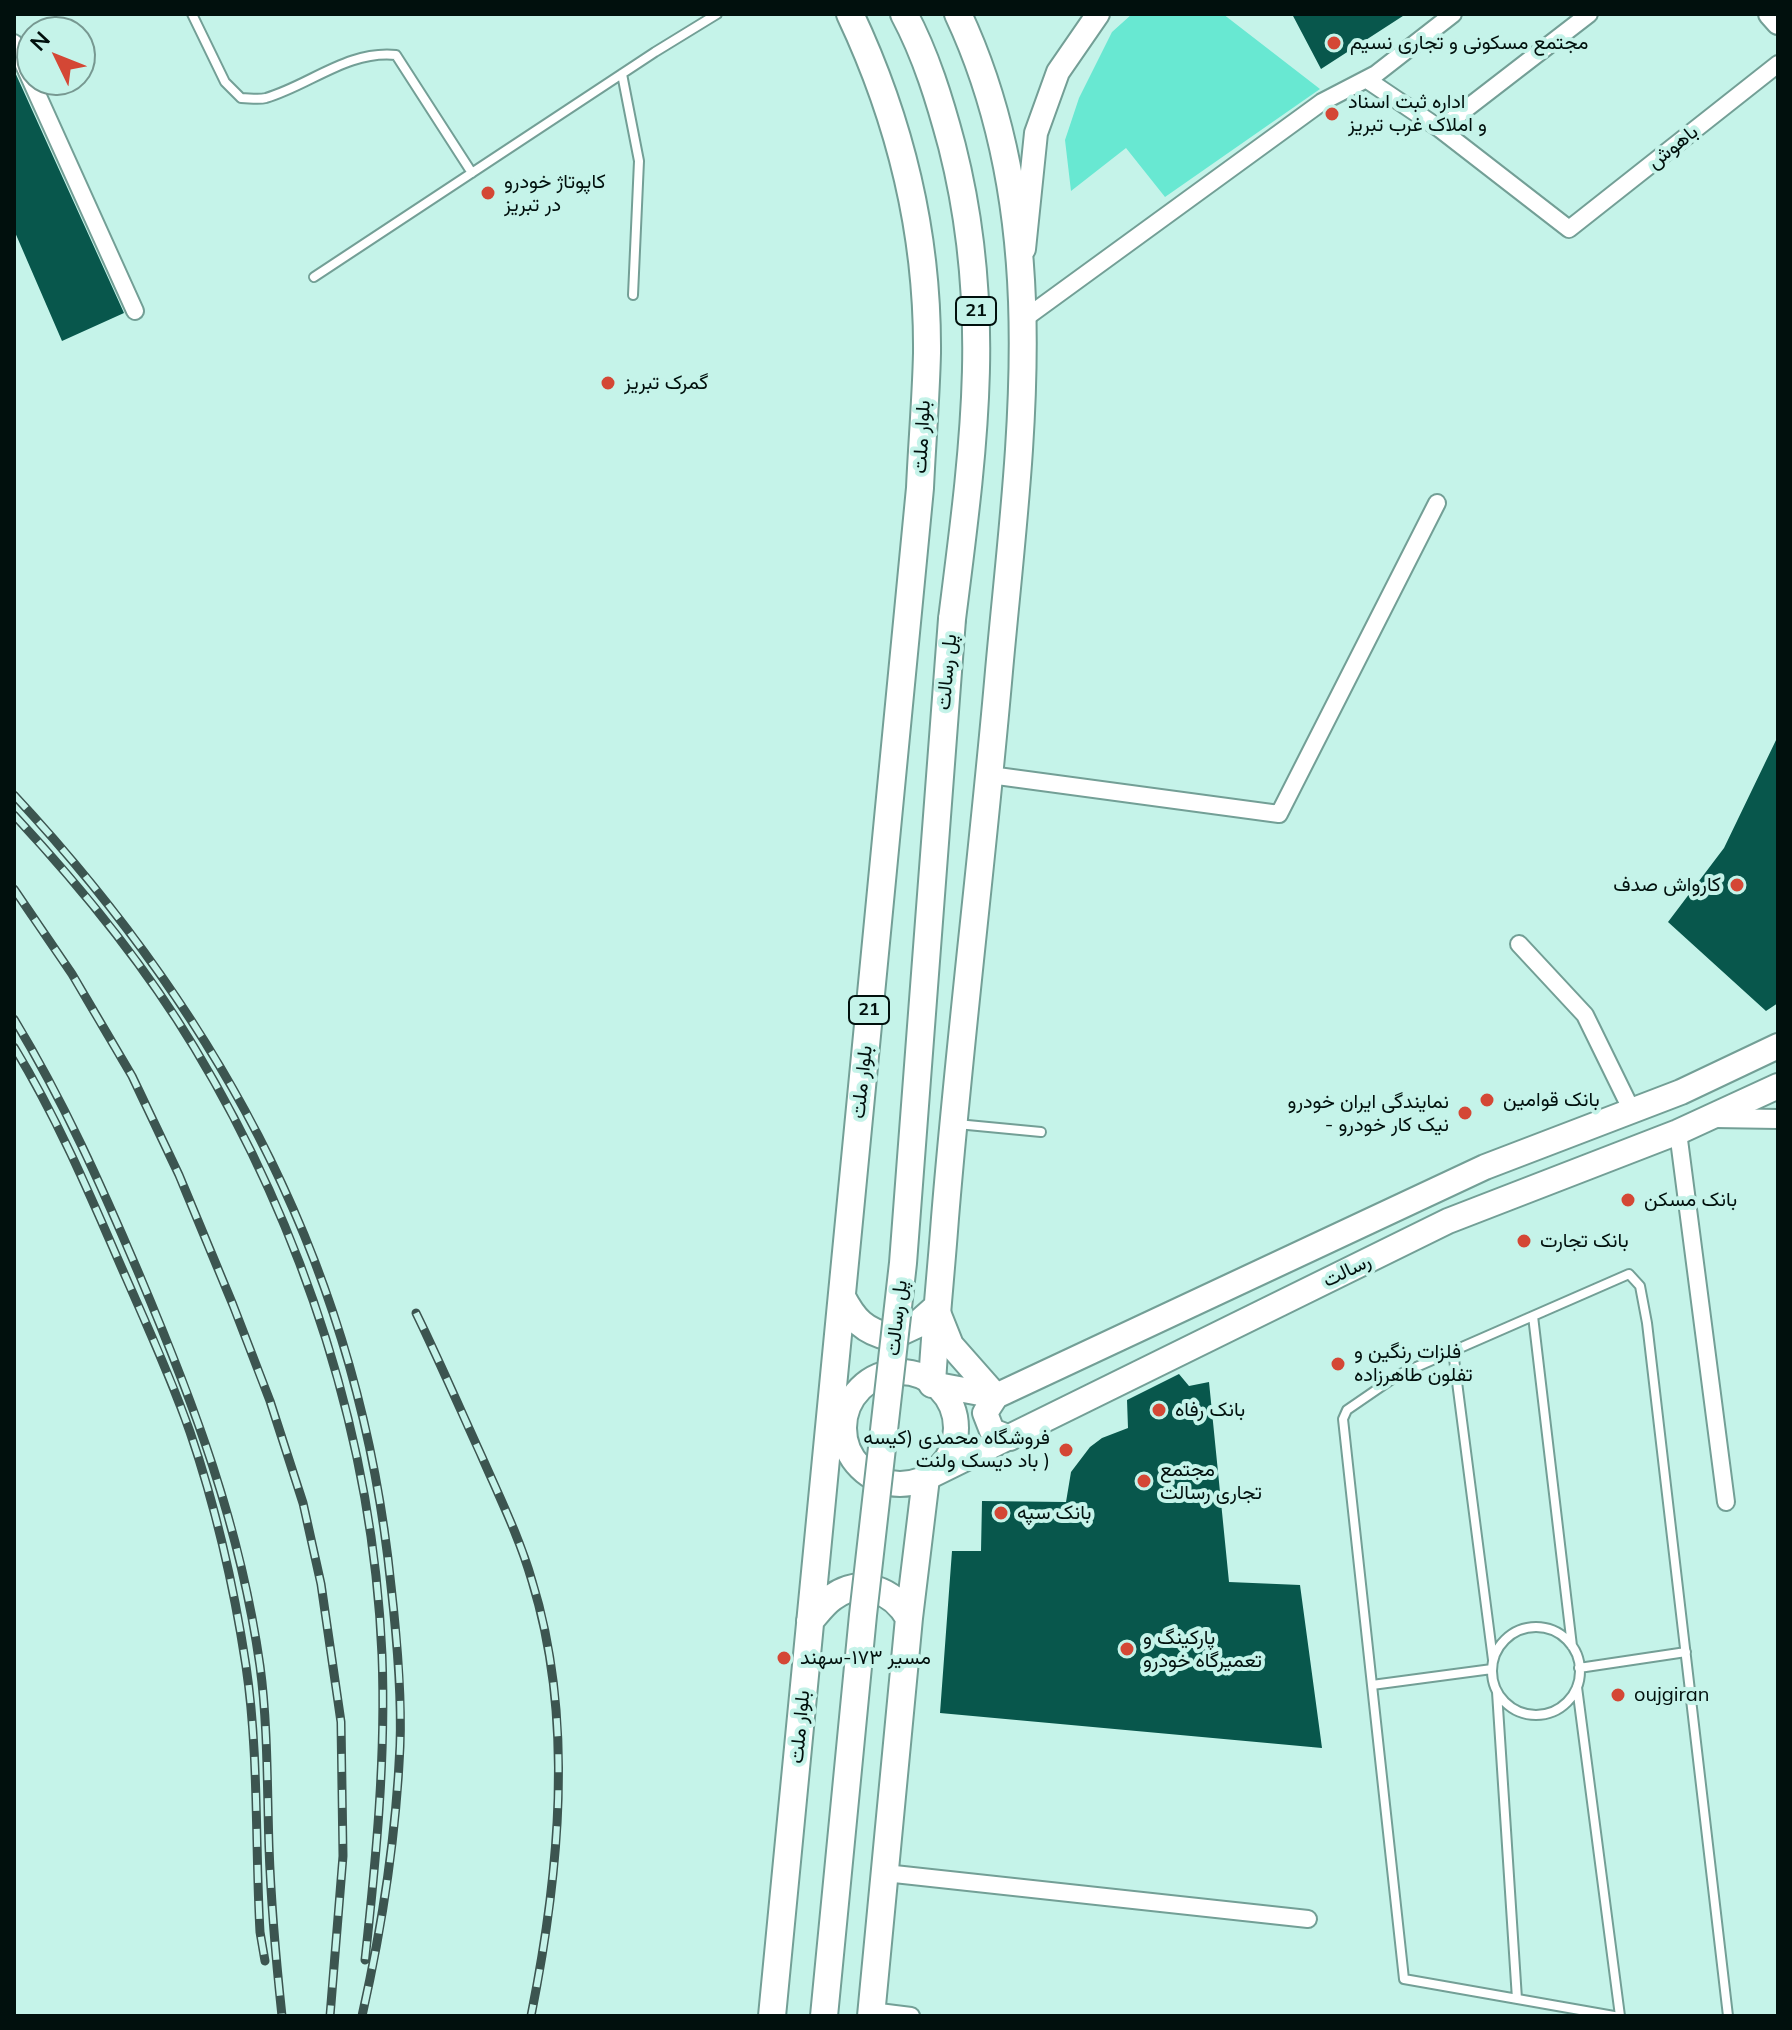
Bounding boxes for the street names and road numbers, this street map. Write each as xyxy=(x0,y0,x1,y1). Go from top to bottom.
street label: باهوش xyxy=(1643,120,1703,174)
road number: 21 xyxy=(956,297,996,325)
street label: بلوار ملت xyxy=(908,400,936,474)
street label: پل رسالت xyxy=(932,633,962,711)
road number: 21 xyxy=(849,996,889,1024)
street label: بلوار ملت xyxy=(846,1044,878,1120)
street label: رسالت xyxy=(1319,1249,1375,1293)
street label: پل رسالت xyxy=(881,1279,913,1357)
street label: بلوار ملت xyxy=(785,1689,815,1765)

